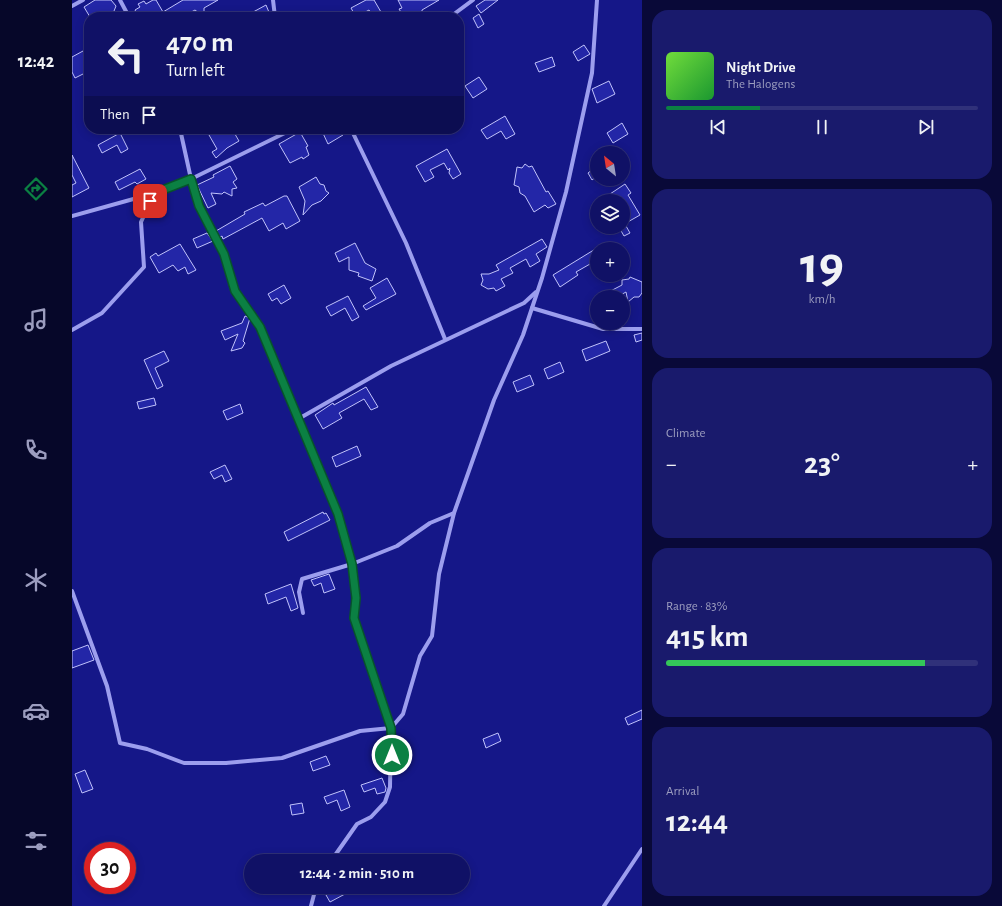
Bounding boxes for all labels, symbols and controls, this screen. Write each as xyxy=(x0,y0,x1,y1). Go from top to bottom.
icon: left xyxy=(100,28,152,80)
text: 470 m xyxy=(166,29,234,57)
text: 12:42 xyxy=(18,53,54,71)
text: Night Drive xyxy=(726,60,796,75)
text: Turn left xyxy=(166,62,225,80)
text: The Halogens xyxy=(726,78,795,91)
icon: arrive xyxy=(138,104,160,126)
text: Then xyxy=(100,107,130,122)
icon: previous xyxy=(707,116,729,138)
icon: pause xyxy=(811,116,833,138)
icon: next xyxy=(915,116,937,138)
north arrow xyxy=(590,146,630,186)
map controls xyxy=(590,146,630,330)
icon: directions xyxy=(22,175,50,203)
pin xyxy=(133,184,167,218)
icon: arrive xyxy=(139,190,161,212)
button: layers xyxy=(590,194,630,234)
text: 19 xyxy=(800,240,844,292)
button: + xyxy=(590,242,630,282)
button: − xyxy=(590,290,630,330)
text: km/h xyxy=(809,293,835,306)
icon: music xyxy=(22,306,50,334)
text: Climate xyxy=(666,427,705,440)
icon: phone xyxy=(22,436,50,464)
text: 23° xyxy=(804,449,840,479)
text: − xyxy=(666,453,677,475)
text: + xyxy=(967,453,978,475)
icon: climate xyxy=(22,566,50,594)
text: Range · 83% xyxy=(666,600,727,613)
text: 415 km xyxy=(666,622,748,652)
icon: car xyxy=(22,697,50,725)
position arrow xyxy=(371,734,413,776)
text: Arrival xyxy=(666,785,699,798)
text: 12:44 xyxy=(666,807,728,837)
icon: filters xyxy=(22,827,50,855)
speed limit sign: 30 xyxy=(84,842,136,894)
text: 12:44 · 2 min · 510 m xyxy=(300,866,414,881)

